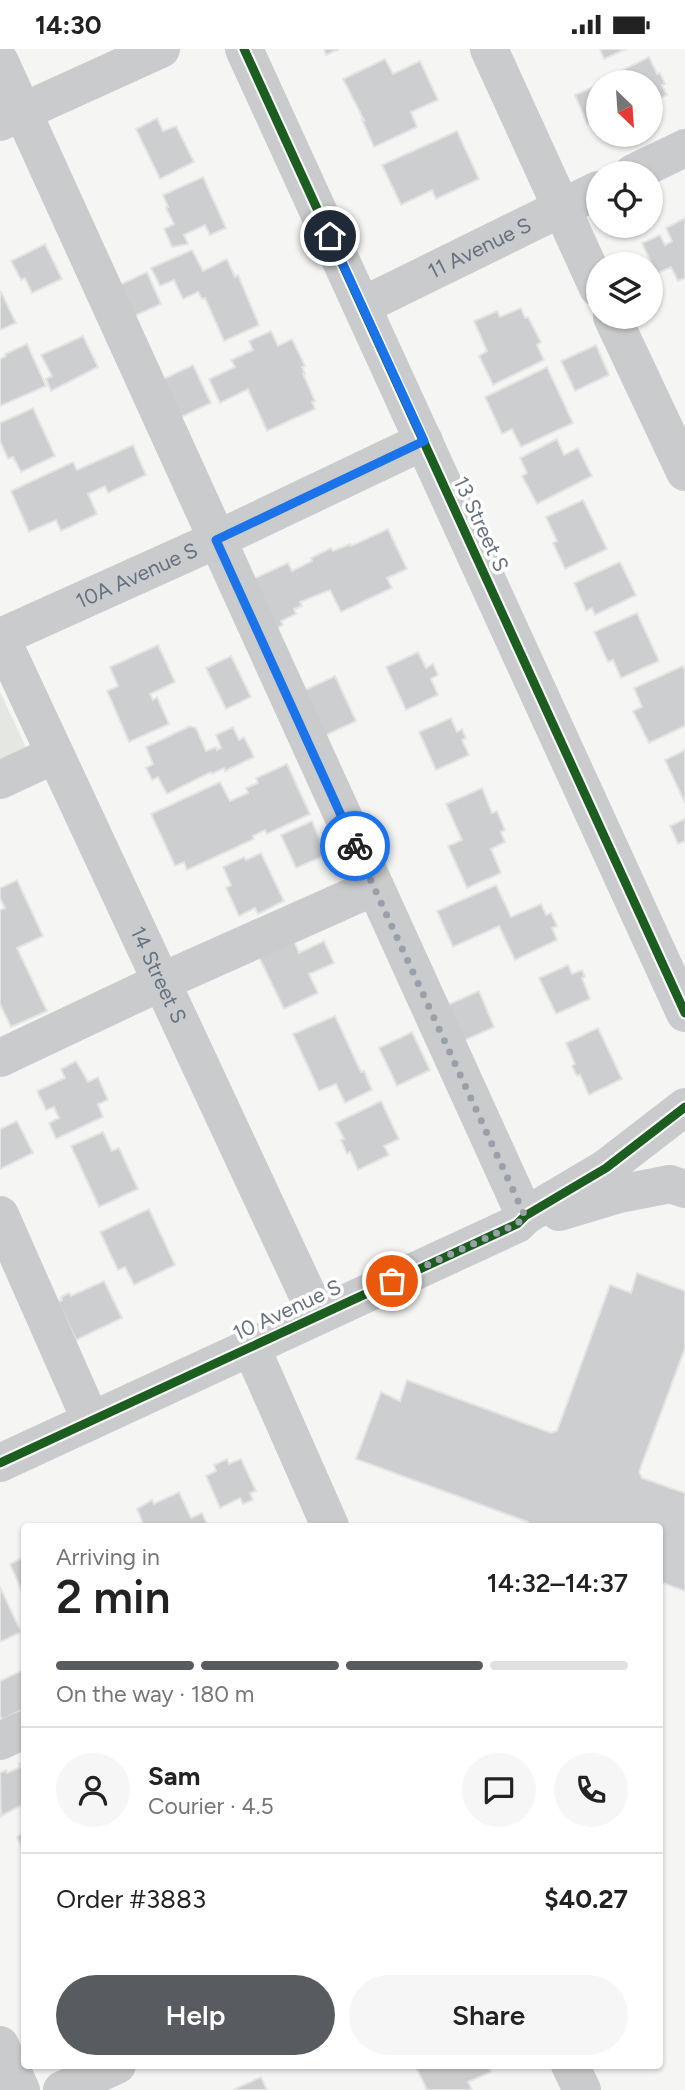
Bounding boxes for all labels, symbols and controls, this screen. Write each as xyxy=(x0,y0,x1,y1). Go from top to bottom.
text: 14:30 xyxy=(35,9,102,41)
north arrow xyxy=(586,70,663,147)
map controls xyxy=(586,70,663,329)
button: locate xyxy=(586,161,663,238)
pin xyxy=(300,206,360,266)
street label: 11 Avenue S xyxy=(424,212,535,284)
icon: home xyxy=(311,217,349,255)
button: layers xyxy=(586,252,663,329)
street label: 13 Street S xyxy=(449,472,514,575)
street label: 10A Avenue S xyxy=(72,537,201,614)
courier xyxy=(320,811,390,881)
icon: bike xyxy=(336,827,374,865)
street label: 14 Street S xyxy=(125,922,192,1027)
pin xyxy=(362,1251,422,1311)
icon: bag xyxy=(373,1262,411,1300)
street label: 10 Avenue S xyxy=(229,1274,345,1345)
text: Arriving in xyxy=(56,1543,160,1571)
text: 14:32–14:37 xyxy=(487,1567,628,1599)
text: 2 min xyxy=(56,1569,171,1625)
text: On the way · 180 m xyxy=(56,1680,254,1708)
button: person xyxy=(56,1753,130,1827)
button: chat xyxy=(462,1753,536,1827)
button: phone xyxy=(554,1753,628,1827)
text: Sam xyxy=(148,1760,200,1792)
text: Courier · 4.5 xyxy=(148,1792,274,1820)
text: Order #3883 xyxy=(56,1883,206,1915)
text: $40.27 xyxy=(544,1883,628,1915)
button: Help xyxy=(56,1975,335,2055)
button: Share xyxy=(349,1975,628,2055)

